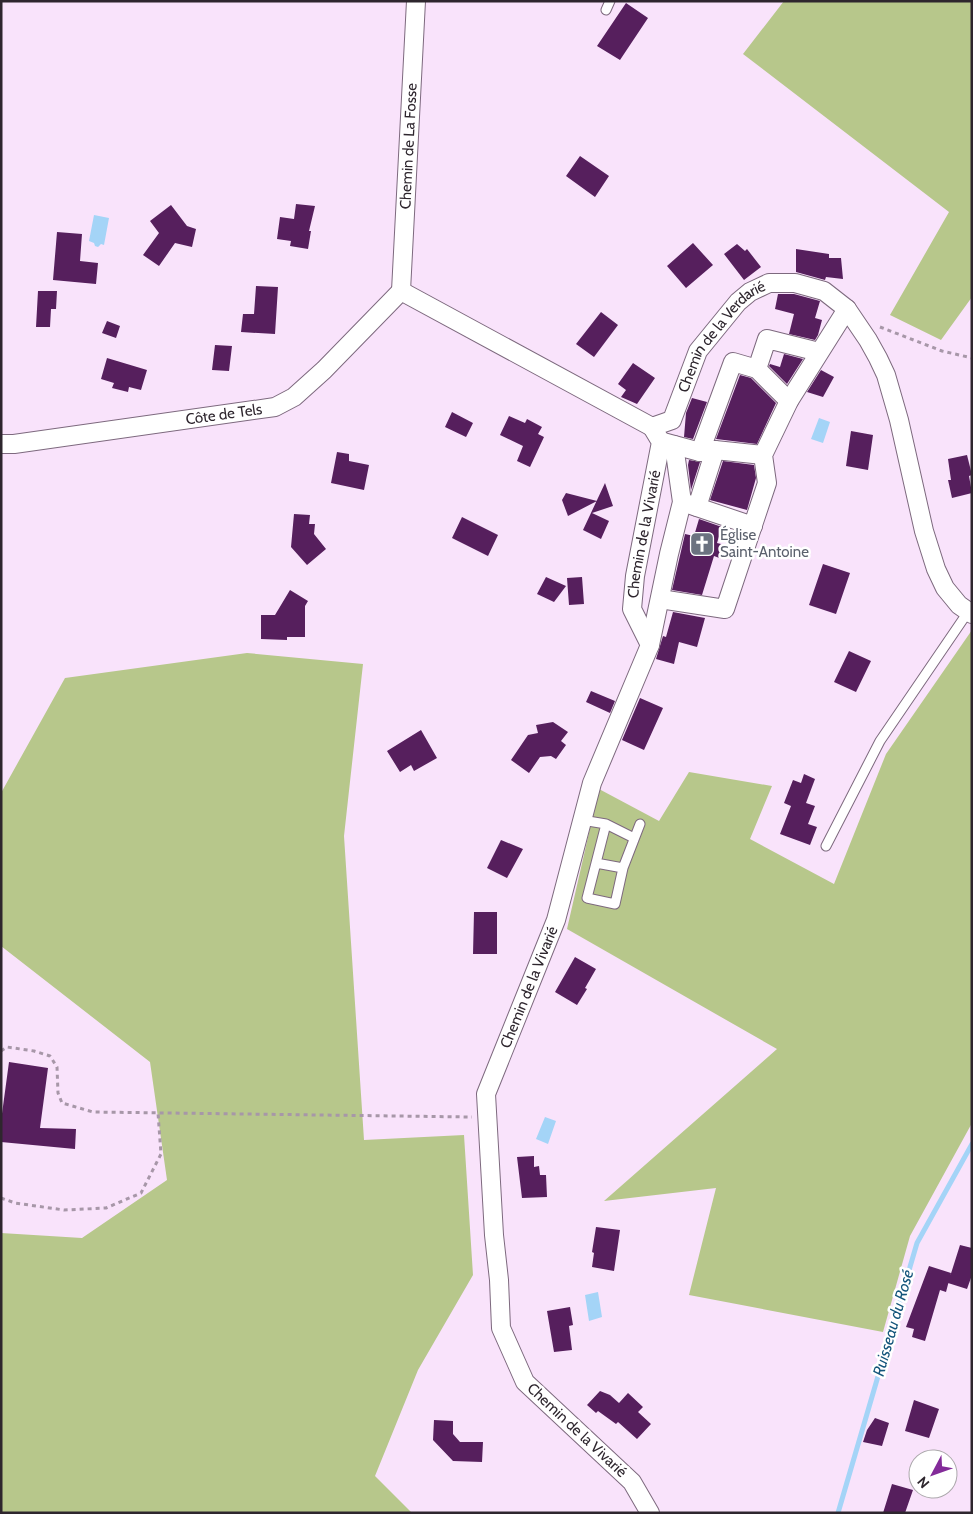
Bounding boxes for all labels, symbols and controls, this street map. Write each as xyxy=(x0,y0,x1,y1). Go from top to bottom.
street label: Chemin de La Fosse xyxy=(396,82,421,210)
street label: Chemin de la Verdarié xyxy=(674,277,769,395)
street label: Côte de Tels xyxy=(185,400,263,429)
street label: Chemin de la Vivarié xyxy=(624,468,664,599)
place label: Église Saint-Antoine xyxy=(720,525,809,561)
church icon: Église Saint-Antoine xyxy=(689,531,715,557)
street label: Chemin de la Vivarié xyxy=(496,923,562,1051)
water label: Ruisseau du Rosé xyxy=(869,1268,917,1378)
street label: Chemin de la Vivarié xyxy=(523,1379,631,1481)
north arrow xyxy=(908,1449,958,1499)
text: N xyxy=(913,1473,933,1492)

